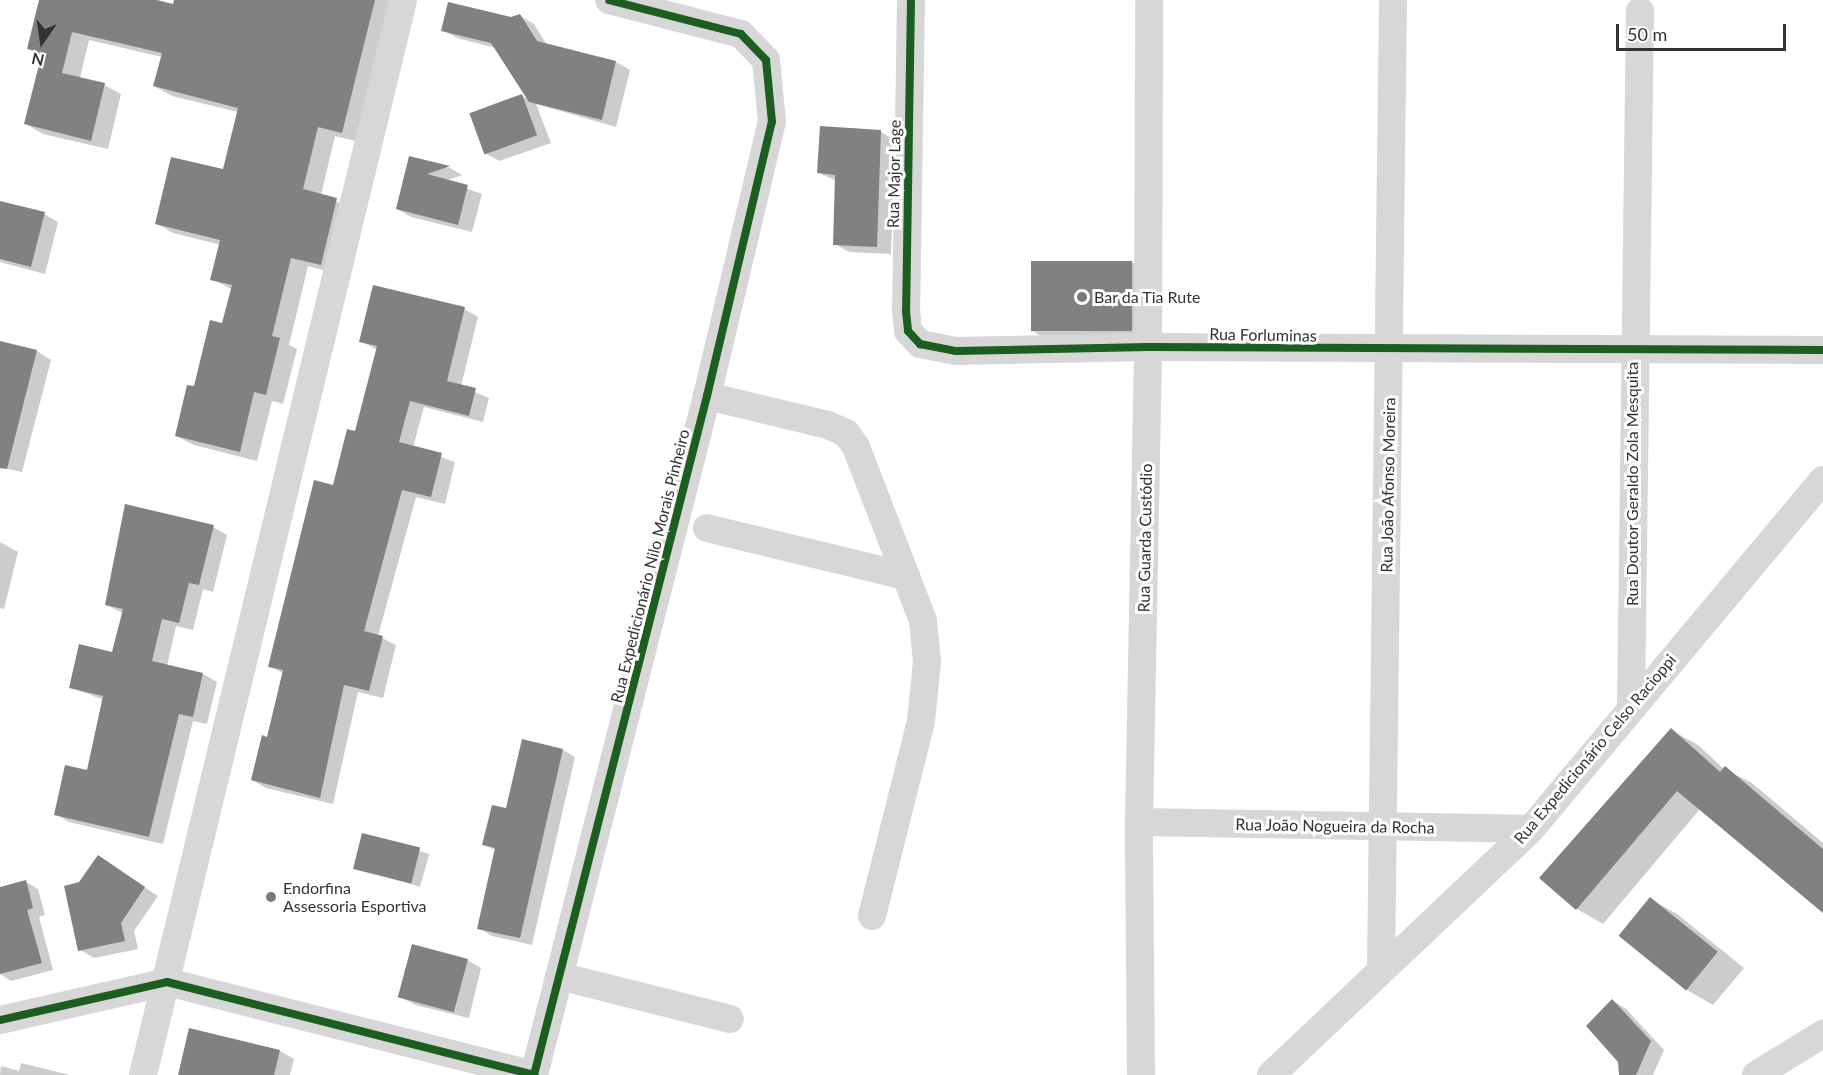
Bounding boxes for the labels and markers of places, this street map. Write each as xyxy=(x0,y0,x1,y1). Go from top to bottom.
place label: Bar da Tia Rute xyxy=(1094,287,1201,307)
marker: Bar da Tia Rute xyxy=(1075,290,1089,304)
place label: Endorfina Assessoria Esportiva xyxy=(283,878,427,916)
marker: Endorfina Assessoria Esportiva xyxy=(264,890,278,904)

